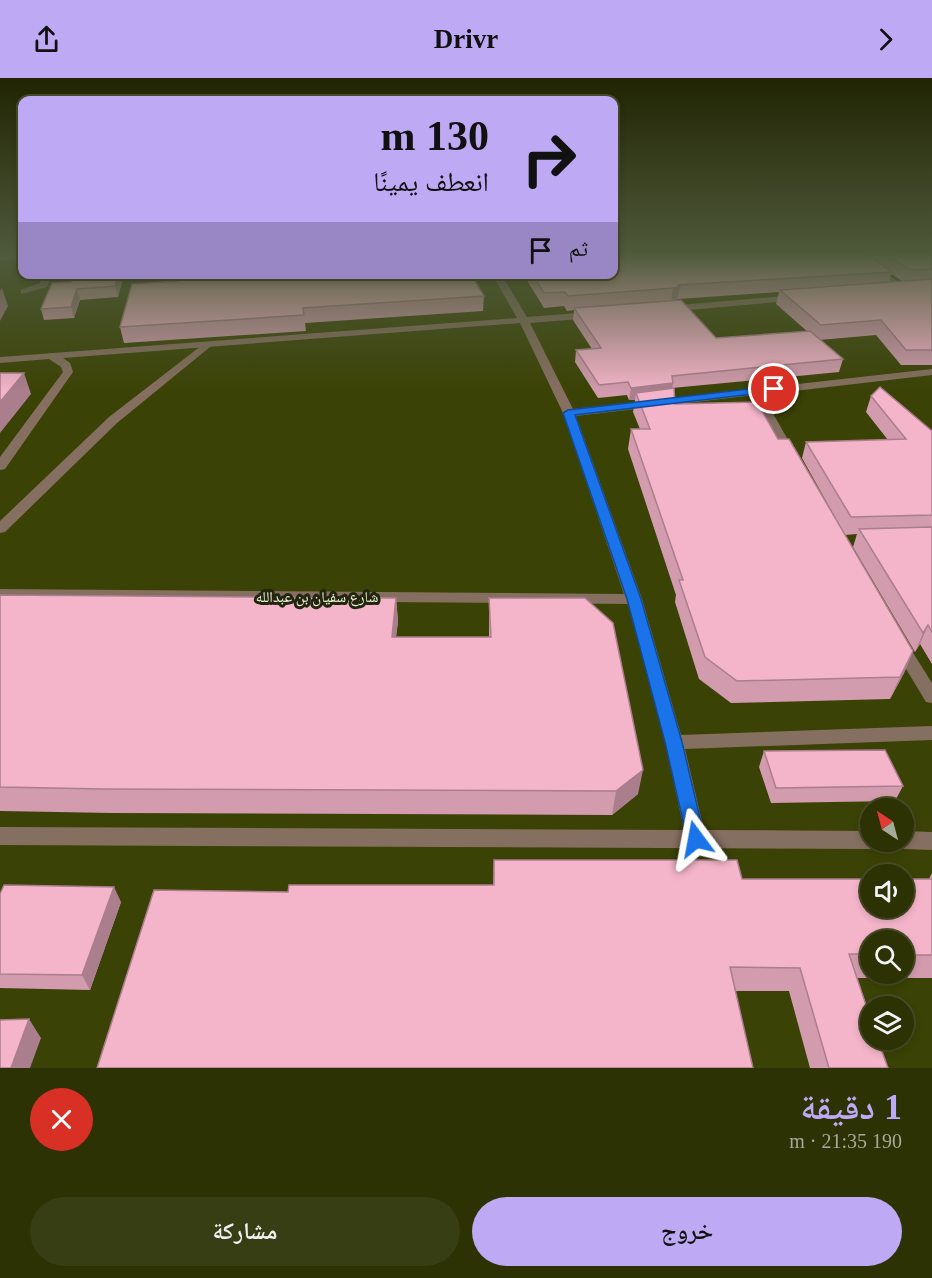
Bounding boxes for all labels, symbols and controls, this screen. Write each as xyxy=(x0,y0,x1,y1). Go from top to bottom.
icon: share xyxy=(30,23,63,56)
icon: forward xyxy=(869,23,902,56)
text: Drivr xyxy=(434,24,498,54)
text: 130 m xyxy=(381,113,489,159)
icon: right xyxy=(510,120,588,198)
text: انعطف يمينًا xyxy=(373,167,489,197)
icon: arrive xyxy=(524,234,557,267)
text: ثم xyxy=(569,236,588,261)
pin xyxy=(748,363,799,414)
icon: arrive xyxy=(757,372,790,405)
street label: شارع سفيان بن عبدالله xyxy=(256,589,378,607)
north arrow xyxy=(860,798,914,852)
map controls xyxy=(860,798,914,1050)
position arrow xyxy=(664,807,728,871)
button: sound xyxy=(860,864,914,918)
button: search xyxy=(860,930,914,984)
button: layers xyxy=(860,996,914,1050)
text: 1 دقيقة xyxy=(800,1087,902,1127)
button: close xyxy=(30,1088,93,1151)
text: 190 m · 21:35 xyxy=(789,1130,902,1152)
button: مشاركة xyxy=(30,1197,460,1266)
button: خروج xyxy=(472,1197,902,1266)

